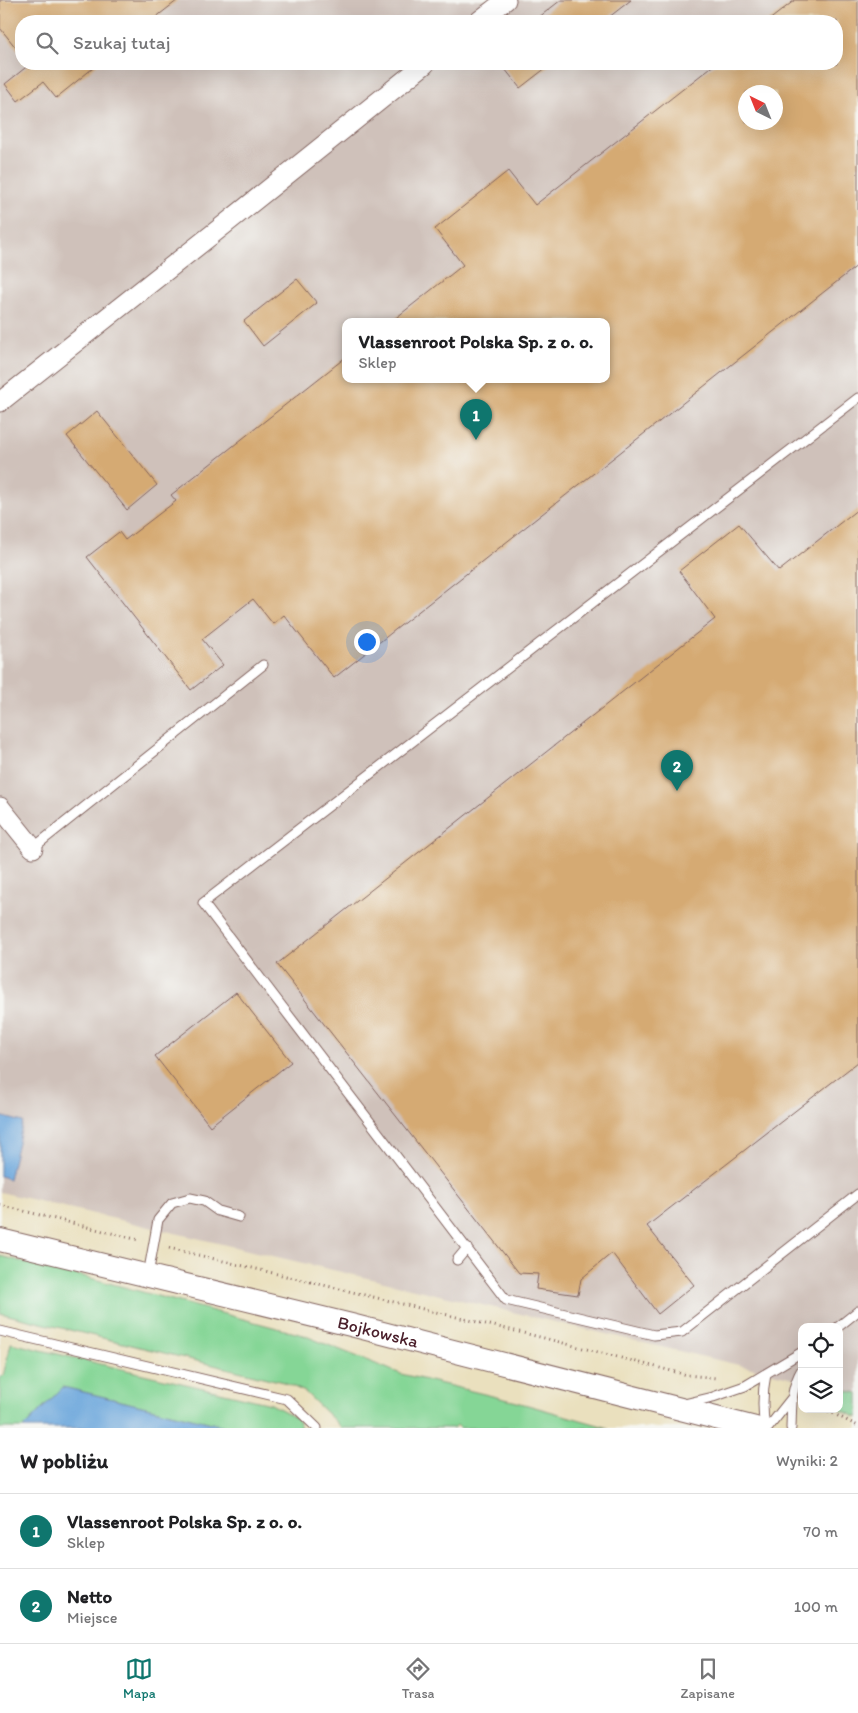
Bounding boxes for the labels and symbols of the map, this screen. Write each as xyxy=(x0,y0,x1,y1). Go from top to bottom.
north arrow xyxy=(738,85,783,130)
pin: 1 xyxy=(460,399,492,440)
your location xyxy=(354,629,380,655)
pin: 2 xyxy=(661,750,693,791)
street label: Bojkowska xyxy=(335,1311,421,1353)

